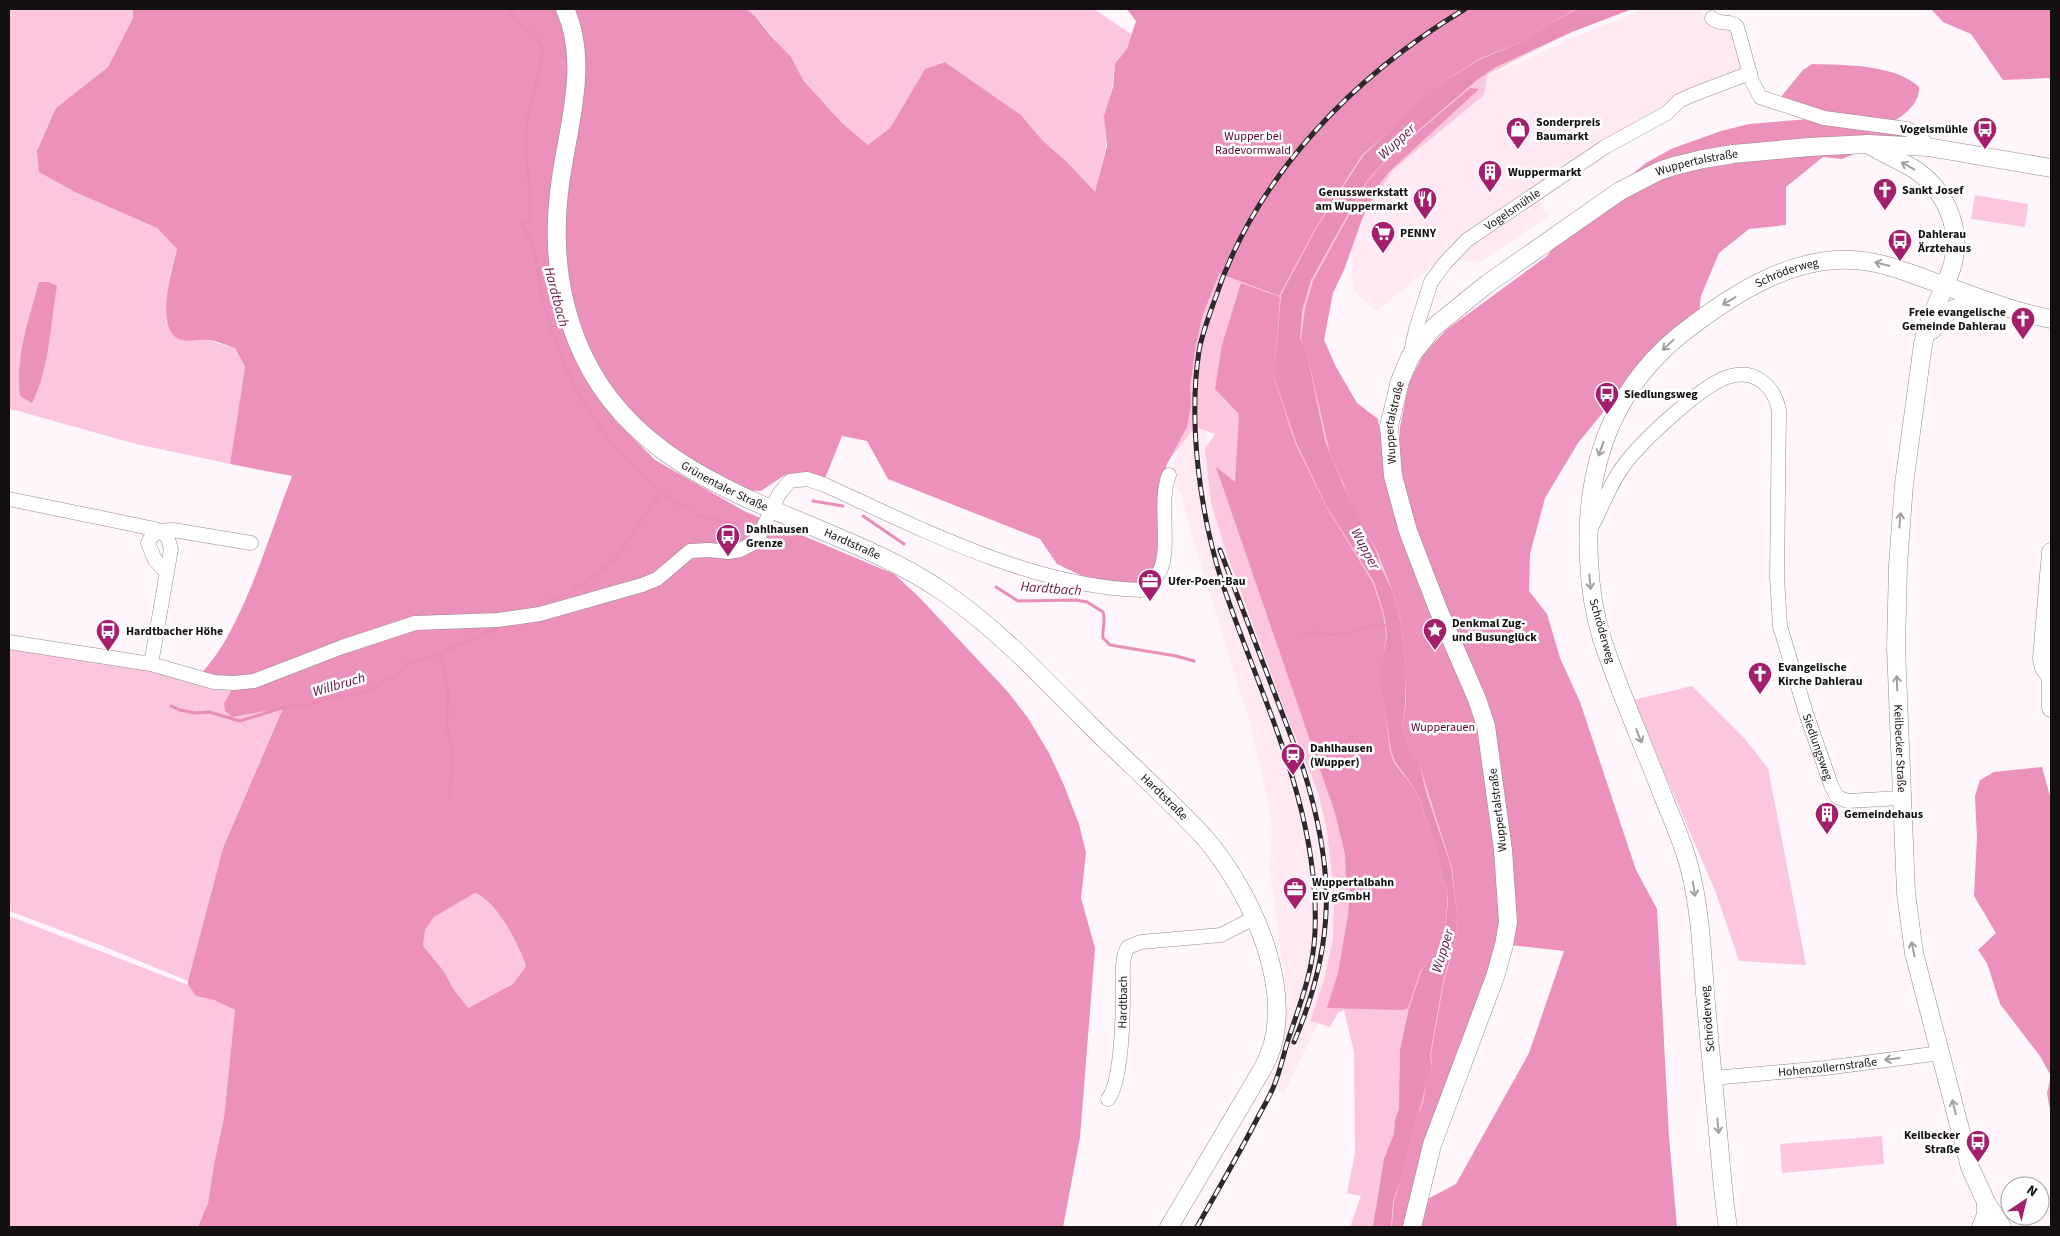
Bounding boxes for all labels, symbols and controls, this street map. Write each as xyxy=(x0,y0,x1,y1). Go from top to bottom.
place label: Sonderpreis Baumarkt xyxy=(1536,114,1600,145)
shop icon: Sonderpreis Baumarkt xyxy=(1505,116,1531,150)
bus stop icon: Vogelsmühle xyxy=(1972,116,1998,150)
water label: Wupper xyxy=(1374,119,1421,164)
place label: Vogelsmühle xyxy=(1899,121,1968,138)
park label: Wupper bei Radevormwald xyxy=(1215,128,1291,159)
street label: Wuppertalstraße xyxy=(1653,145,1739,180)
building icon: Wuppermarkt xyxy=(1477,159,1503,193)
one-way arrow xyxy=(1901,160,1915,170)
place label: Wuppermarkt xyxy=(1508,164,1582,181)
church icon: Sankt Josef xyxy=(1872,177,1898,211)
place label: Sankt Josef xyxy=(1902,182,1964,199)
place label: Genusswerkstatt am Wuppermarkt xyxy=(1316,184,1408,215)
street label: Vogelsmühle xyxy=(1481,184,1544,235)
restaurant icon: Genusswerkstatt am Wuppermarkt xyxy=(1412,186,1438,220)
supermarket icon: PENNY xyxy=(1370,220,1396,254)
place label: PENNY xyxy=(1400,225,1437,242)
place label: Dahlerau Ärztehaus xyxy=(1917,226,1971,257)
bus stop icon: Dahlerau Ärztehaus xyxy=(1887,228,1913,262)
street label: Schröderweg xyxy=(1752,254,1820,292)
one-way arrow xyxy=(1875,259,1891,268)
water label: Hardtbach xyxy=(538,265,574,329)
one-way arrow xyxy=(1723,296,1737,306)
place label: Freie evangelische Gemeinde Dahlerau xyxy=(1902,304,2006,335)
church icon: Freie evangelische Gemeinde Dahlerau xyxy=(2010,306,2036,340)
one-way arrow xyxy=(1661,339,1674,351)
street label: Wuppertalstraße xyxy=(1380,379,1408,465)
bus stop icon: Siedlungsweg xyxy=(1594,381,1620,415)
place label: Siedlungsweg xyxy=(1624,386,1698,403)
one-way arrow xyxy=(1596,441,1605,456)
street label: Grünentaler Straße xyxy=(678,457,771,515)
one-way arrow xyxy=(1895,513,1905,529)
place label: Dahlhausen Grenze xyxy=(746,521,809,552)
bus stop icon: Dahlhausen Grenze xyxy=(715,523,741,557)
street label: Hardtstraße xyxy=(821,524,883,564)
water label: Wupper xyxy=(1346,525,1385,574)
office icon: Ufer-Poen-Bau xyxy=(1137,568,1163,602)
place label: Ufer-Poen-Bau xyxy=(1168,573,1246,590)
one-way arrow xyxy=(1586,573,1595,589)
water label: Hardtbach xyxy=(1020,577,1082,601)
street label: Schröderweg xyxy=(1585,597,1619,665)
place label: Denkmal Zug- und Busunglück xyxy=(1452,615,1537,646)
place icon: Denkmal Zug- und Busunglück xyxy=(1422,617,1448,651)
bus stop icon: Hardtbacher Höhe xyxy=(95,618,121,652)
place label: Hardtbacher Höhe xyxy=(126,623,223,640)
place label: Evangelische Kirche Dahlerau xyxy=(1778,659,1863,690)
church icon: Evangelische Kirche Dahlerau xyxy=(1747,661,1773,695)
water label: Willbruch xyxy=(310,668,368,702)
one-way arrow xyxy=(1893,675,1902,691)
street label: Keilbecker Straße xyxy=(1890,704,1910,793)
street label: Siedlungsweg xyxy=(1798,711,1837,783)
park label: Wupperauen xyxy=(1411,719,1475,736)
one-way arrow xyxy=(1635,728,1644,743)
place label: Dahlhausen (Wupper) xyxy=(1310,740,1373,771)
station icon: Dahlhausen (Wupper) xyxy=(1280,742,1306,776)
street label: Wuppertalstraße xyxy=(1484,767,1512,853)
street label: Hardtstraße xyxy=(1137,770,1192,824)
building icon: Gemeindehaus xyxy=(1814,801,1840,835)
place label: Gemeindehaus xyxy=(1844,806,1923,823)
place label: Wuppertalbahn EIV gGmbH xyxy=(1312,874,1394,905)
office icon: Wuppertalbahn EIV gGmbH xyxy=(1282,876,1308,910)
one-way arrow xyxy=(1690,880,1700,896)
water label: Wupper xyxy=(1427,926,1459,975)
one-way arrow xyxy=(1908,942,1918,958)
street label: Hardtbach xyxy=(1113,976,1132,1029)
street label: Schröderweg xyxy=(1697,985,1719,1053)
street label: Hohenzollernstraße xyxy=(1777,1053,1878,1081)
one-way arrow xyxy=(1884,1054,1900,1064)
one-way arrow xyxy=(1949,1099,1958,1115)
one-way arrow xyxy=(1713,1118,1723,1134)
place label: Keilbecker Straße xyxy=(1904,1127,1960,1158)
bus stop icon: Keilbecker Straße xyxy=(1965,1129,1991,1163)
north arrow xyxy=(2000,1176,2050,1226)
text: N xyxy=(2022,1180,2041,1202)

